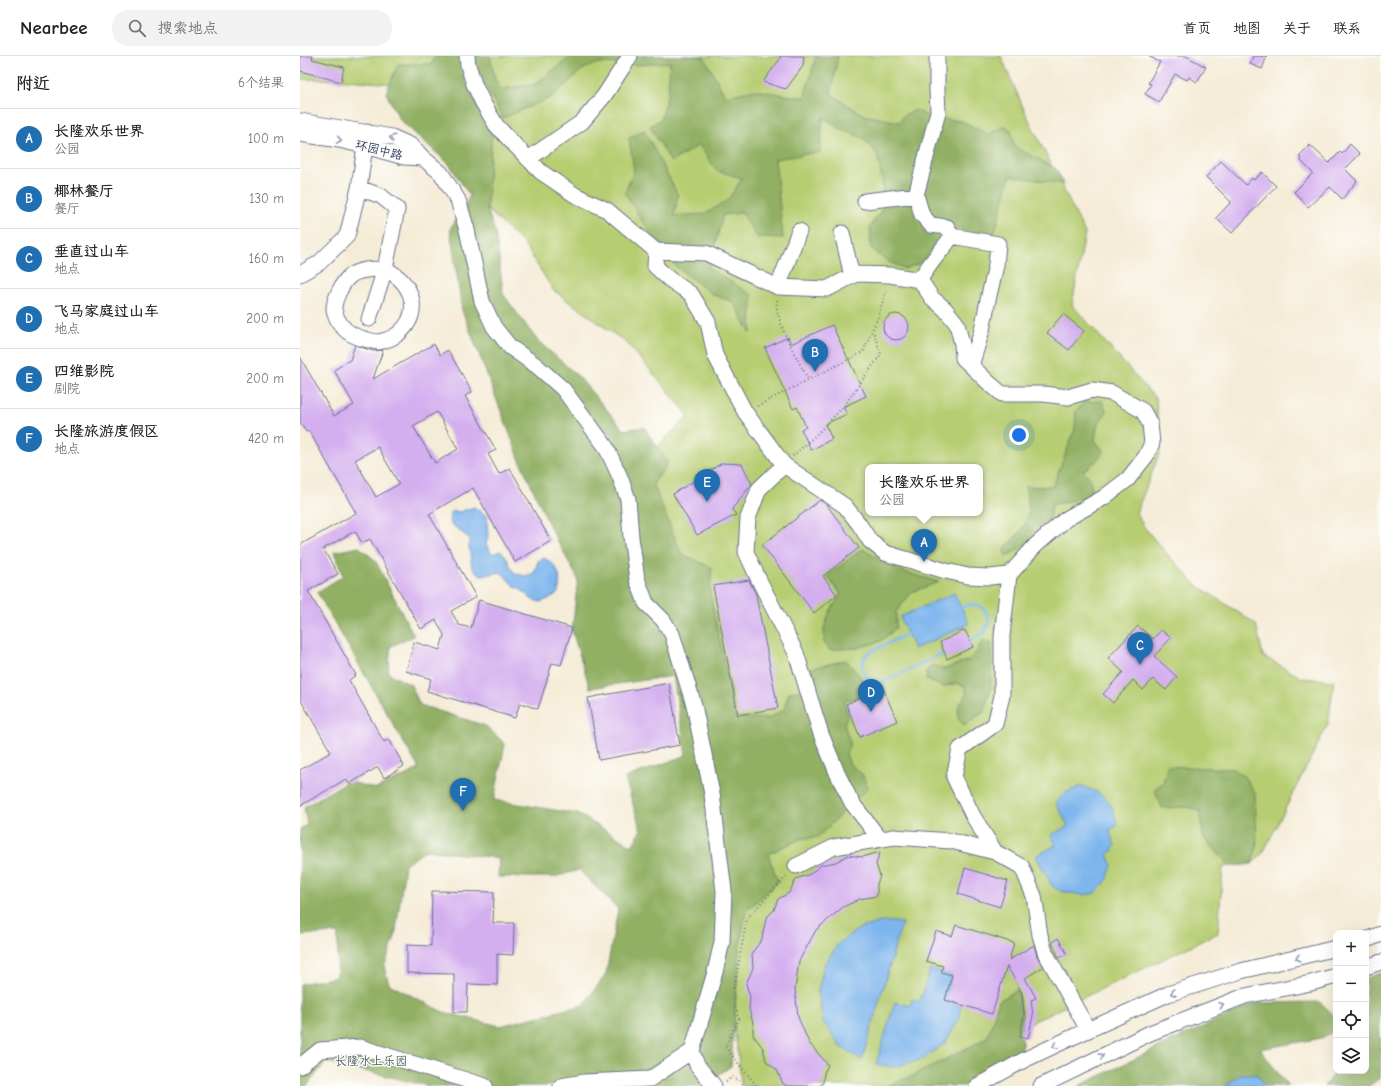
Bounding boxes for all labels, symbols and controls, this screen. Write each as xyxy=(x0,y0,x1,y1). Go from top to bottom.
search box xyxy=(112,10,392,46)
text: Nearbee xyxy=(20,17,88,39)
icon: search xyxy=(126,17,148,39)
text: 搜索地点 xyxy=(158,19,218,37)
text: 首页 xyxy=(1183,20,1211,37)
text: 地图 xyxy=(1233,20,1261,37)
text: 关于 xyxy=(1283,20,1311,37)
text: 联系 xyxy=(1333,20,1361,37)
text: 附近 xyxy=(16,74,50,93)
text: 6个结果 xyxy=(238,75,284,90)
text: 长隆欢乐世界 xyxy=(54,122,144,140)
text: A xyxy=(25,131,33,146)
text: 100 m xyxy=(248,131,284,146)
one-way arrow xyxy=(388,134,395,143)
one-way arrow xyxy=(335,135,342,144)
street label: 环园中路 xyxy=(354,137,404,163)
text: 公园 xyxy=(54,141,80,156)
text: 椰林餐厅 xyxy=(54,182,114,200)
text: B xyxy=(25,191,33,206)
text: 130 m xyxy=(249,191,284,206)
text: 餐厅 xyxy=(54,201,80,216)
text: 垂直过山车 xyxy=(54,242,129,260)
text: C xyxy=(25,251,33,266)
text: 160 m xyxy=(249,251,284,266)
text: 地点 xyxy=(54,261,80,276)
text: 飞马家庭过山车 xyxy=(54,302,159,320)
text: D xyxy=(25,311,33,326)
text: 200 m xyxy=(246,311,284,326)
text: 地点 xyxy=(54,321,80,336)
pin: B xyxy=(802,339,828,372)
text: 四维影院 xyxy=(54,362,114,380)
text: E xyxy=(25,371,33,386)
text: 200 m xyxy=(246,371,284,386)
text: 剧院 xyxy=(54,381,80,396)
text: 长隆旅游度假区 xyxy=(54,422,159,440)
your location xyxy=(1009,425,1029,445)
text: F xyxy=(25,431,33,446)
text: 420 m xyxy=(248,431,284,446)
text: 地点 xyxy=(54,441,80,456)
popup xyxy=(865,464,983,516)
pin: E xyxy=(694,469,720,502)
text: 长隆欢乐世界 xyxy=(879,473,969,491)
text: 公园 xyxy=(879,492,905,507)
pin: A xyxy=(911,529,937,562)
pin: C xyxy=(1127,632,1153,665)
pin: D xyxy=(858,679,884,712)
pin: F xyxy=(450,778,476,811)
map controls xyxy=(1333,930,1369,1074)
button: + xyxy=(1333,930,1369,966)
one-way arrow xyxy=(1295,953,1302,961)
button: − xyxy=(1333,966,1369,1002)
one-way arrow xyxy=(1170,988,1177,997)
one-way arrow xyxy=(1217,1002,1224,1010)
button: locate xyxy=(1333,1002,1369,1038)
button: layers xyxy=(1333,1038,1369,1074)
one-way arrow xyxy=(1051,1041,1059,1049)
park label: 长隆水上乐园 xyxy=(335,1054,407,1068)
one-way arrow xyxy=(1097,1054,1105,1061)

